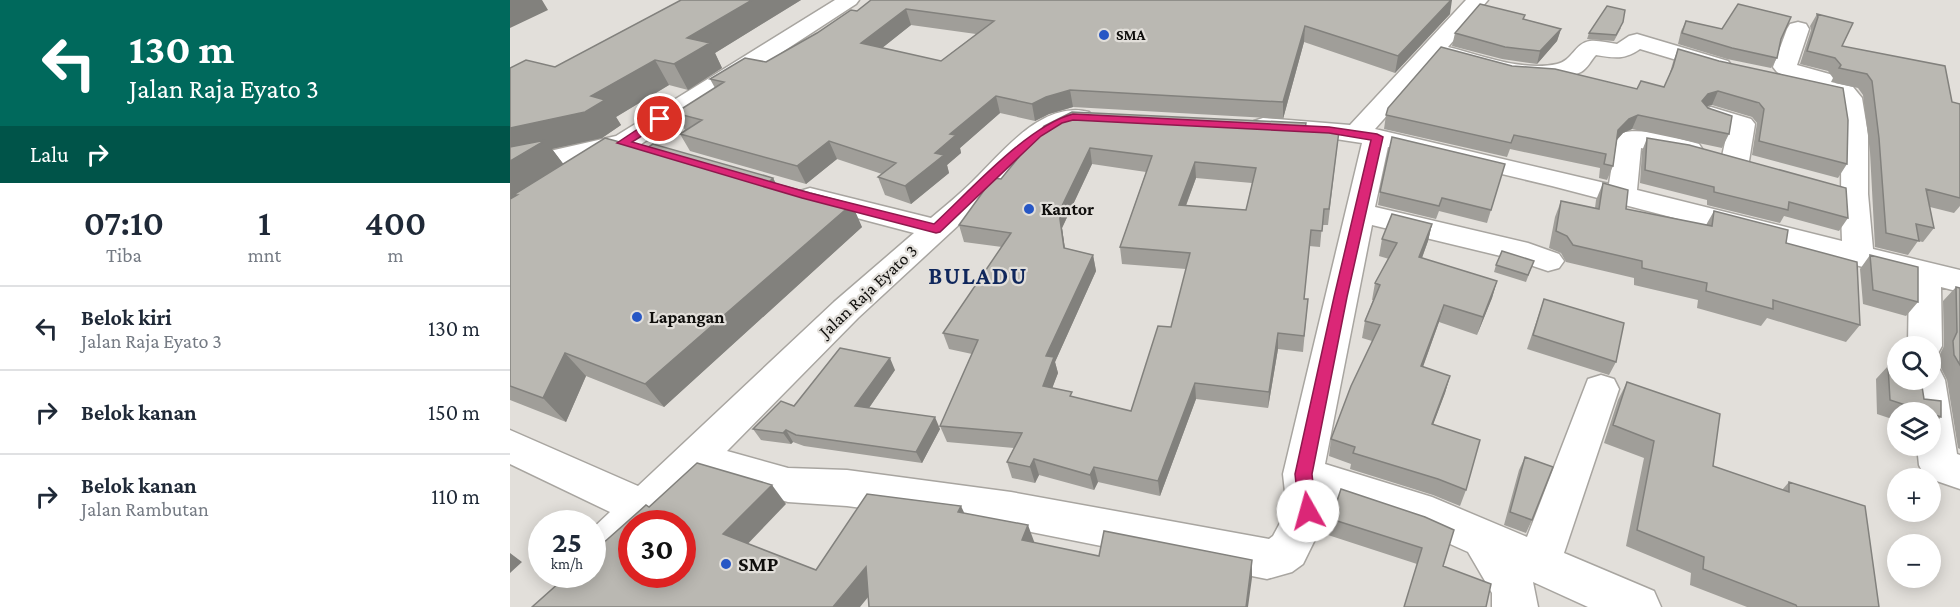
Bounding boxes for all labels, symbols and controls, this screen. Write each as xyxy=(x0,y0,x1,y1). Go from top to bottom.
icon: left xyxy=(30,24,108,102)
text: 130 m xyxy=(129,25,234,72)
place label: SMA xyxy=(1116,27,1147,43)
marker: SMA xyxy=(1097,28,1111,42)
text: Jalan Raja Eyato 3 xyxy=(129,74,319,104)
pin xyxy=(634,93,685,144)
icon: arrive xyxy=(643,102,676,135)
icon: right xyxy=(81,138,114,171)
text: Lalu xyxy=(30,142,69,167)
place label: Kantor xyxy=(1041,199,1094,219)
marker: Kantor xyxy=(1022,202,1036,216)
text: 07:10 xyxy=(84,203,164,243)
text: 1 xyxy=(258,203,271,243)
text: 400 xyxy=(365,203,426,243)
street label: Jalan Raja Eyato 3 xyxy=(813,241,922,344)
text: Tiba xyxy=(106,244,142,266)
text: mnt xyxy=(248,244,281,266)
text: m xyxy=(388,244,404,266)
district label: BULADU xyxy=(928,262,1028,289)
text: Belok kiri xyxy=(81,305,172,330)
place label: Lapangan xyxy=(649,307,725,327)
marker: Lapangan xyxy=(630,310,644,324)
icon: left xyxy=(30,312,63,345)
text: 130 m xyxy=(428,316,480,341)
text: Jalan Raja Eyato 3 xyxy=(81,330,222,352)
map controls xyxy=(1887,336,1941,588)
button: search xyxy=(1887,336,1941,390)
icon: right xyxy=(30,396,63,429)
text: Belok kanan xyxy=(81,400,197,425)
text: 150 m xyxy=(428,400,480,425)
button: layers xyxy=(1887,402,1941,456)
button: + xyxy=(1887,468,1941,522)
text: Belok kanan xyxy=(81,473,197,498)
position arrow xyxy=(1276,479,1340,543)
icon: right xyxy=(30,480,63,513)
text: 110 m xyxy=(431,484,480,509)
text: Jalan Rambutan xyxy=(81,498,209,520)
speed limit sign: 30 xyxy=(618,510,696,588)
text: 25 xyxy=(552,525,582,558)
button: − xyxy=(1887,534,1941,588)
place label: SMP xyxy=(738,552,779,576)
text: km/h xyxy=(551,556,583,572)
marker: SMP xyxy=(719,557,733,571)

